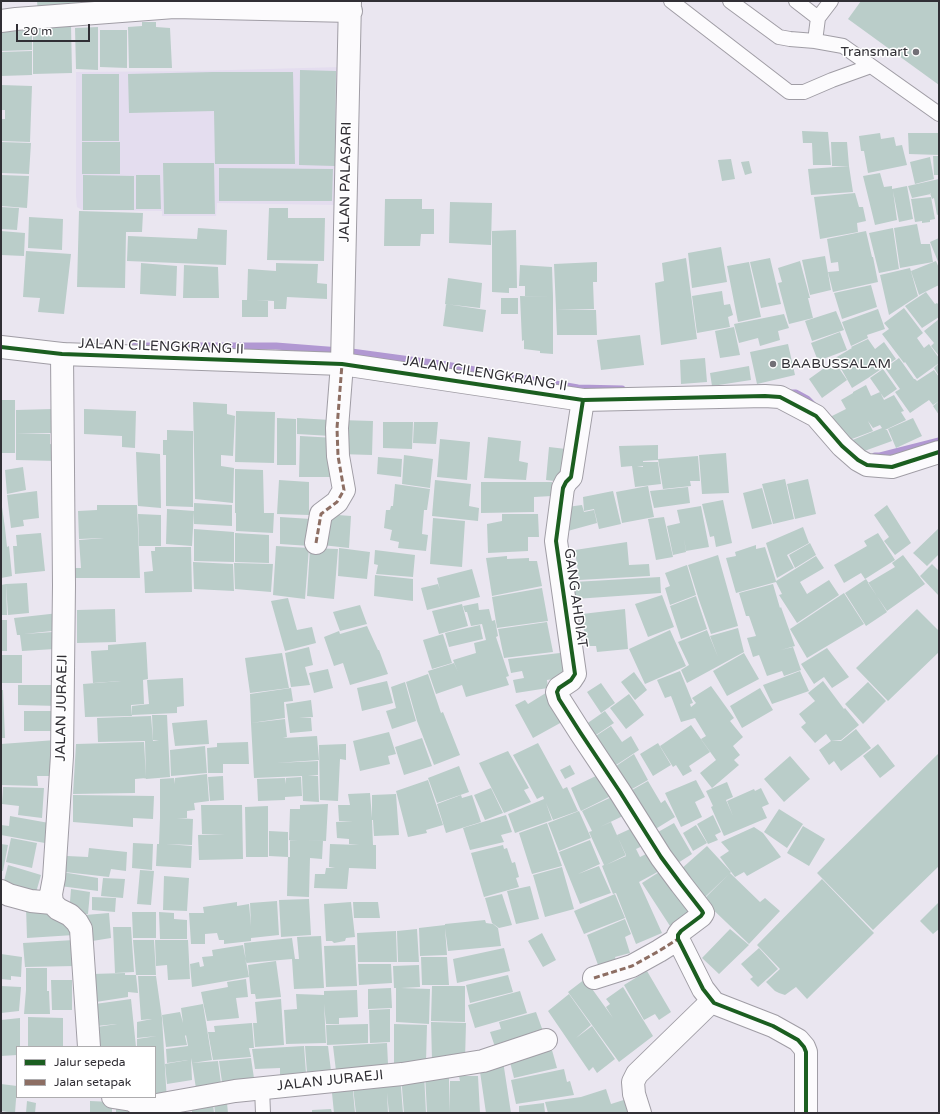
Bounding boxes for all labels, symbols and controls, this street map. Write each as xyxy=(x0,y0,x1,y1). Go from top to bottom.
scale bar xyxy=(18,16,92,42)
text: 20 m xyxy=(23,24,52,38)
place label: Transmart xyxy=(840,44,908,60)
marker: Transmart xyxy=(911,47,921,57)
street label: JALAN PALASARI xyxy=(337,122,355,242)
street label: JALAN CILENGKRANG II xyxy=(78,336,244,358)
street label: JALAN CILENGKRANG II xyxy=(402,353,568,395)
place label: BAABUSSALAM xyxy=(781,356,891,372)
marker: BAABUSSALAM xyxy=(768,359,778,369)
street label: GANG AHDIAT xyxy=(560,547,590,649)
street label: JALAN JURAEJI xyxy=(53,654,71,762)
legend xyxy=(16,1046,156,1098)
text: Jalur sepeda xyxy=(54,1055,126,1069)
street label: JALAN JURAEJI xyxy=(276,1067,384,1095)
text: Jalan setapak xyxy=(54,1075,131,1089)

